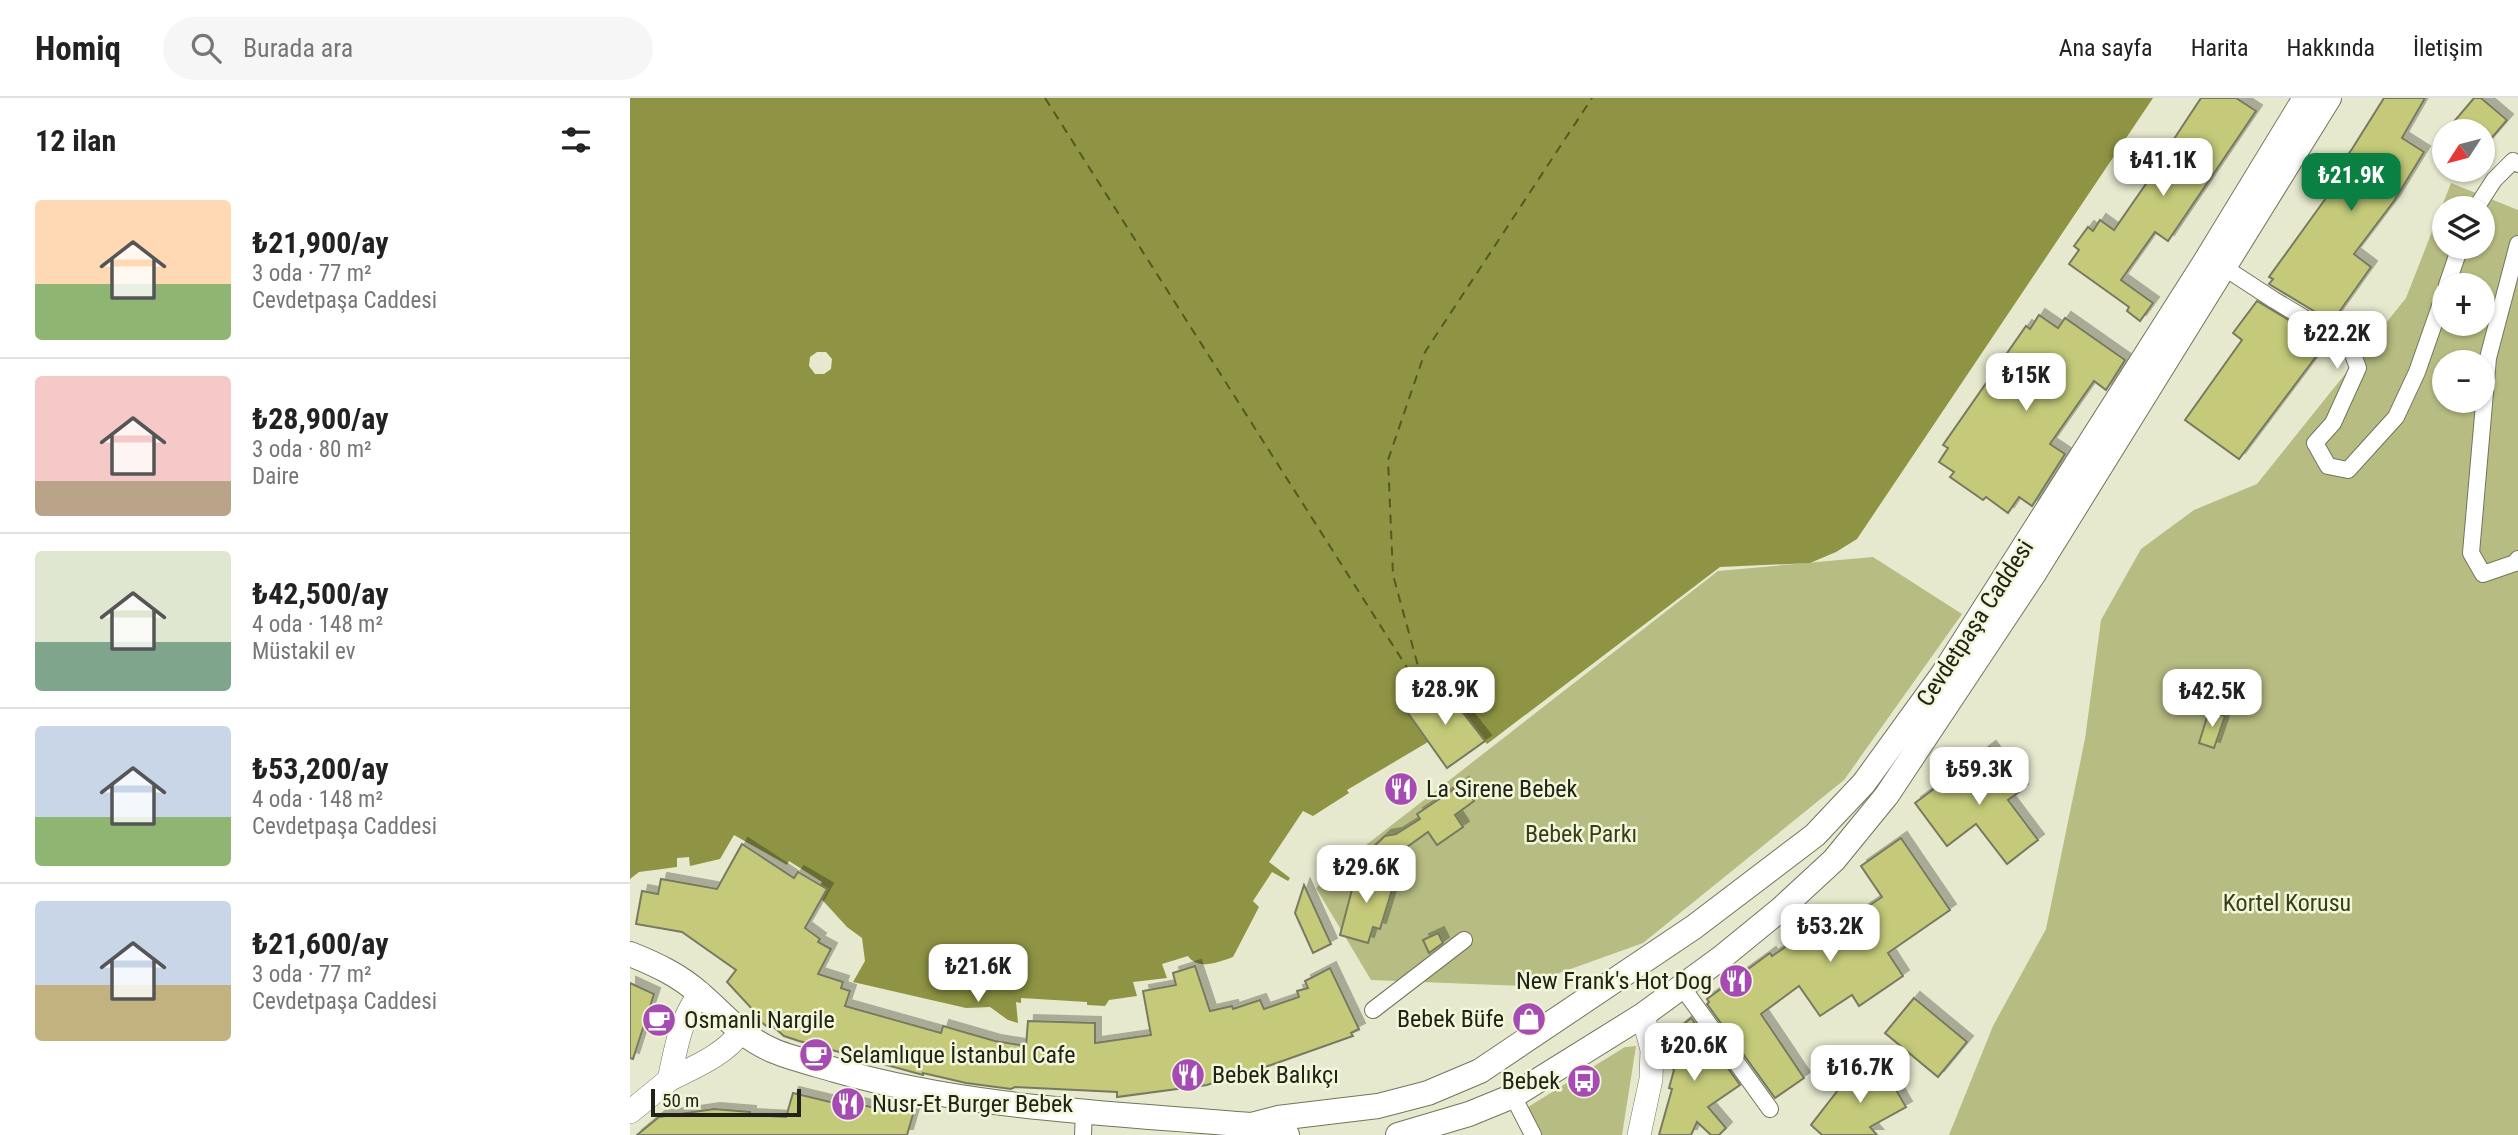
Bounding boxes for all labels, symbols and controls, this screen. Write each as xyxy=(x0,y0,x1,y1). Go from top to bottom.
search box xyxy=(163,17,653,80)
text: Homiq xyxy=(35,29,121,68)
icon: search xyxy=(187,29,225,67)
text: Burada ara xyxy=(243,33,353,63)
text: Ana sayfa xyxy=(2059,34,2153,62)
text: Harita xyxy=(2191,34,2248,62)
text: Hakkında xyxy=(2286,34,2375,62)
text: İletişim xyxy=(2413,34,2483,62)
north arrow xyxy=(2432,119,2496,182)
map controls xyxy=(2432,119,2495,413)
icon: filters xyxy=(557,121,595,159)
text: 12 ilan xyxy=(35,123,116,158)
pin: ₺41.1K xyxy=(2106,139,2220,198)
text: ₺41.1K xyxy=(2130,147,2196,174)
pin: ₺21.9K xyxy=(2294,153,2408,213)
text: ₺21.9K xyxy=(2318,162,2384,189)
button: layers xyxy=(2432,196,2495,259)
text: ₺21,900/ay xyxy=(252,225,389,260)
icon: home xyxy=(91,228,175,312)
text: 3 oda · 77 m² xyxy=(252,260,372,287)
button: + xyxy=(2432,273,2495,336)
text: Cevdetpaşa Caddesi xyxy=(252,287,437,314)
pin: ₺22.2K xyxy=(2280,312,2394,371)
text: ₺22.2K xyxy=(2304,320,2370,347)
button: − xyxy=(2432,350,2495,413)
pin: ₺15K xyxy=(1985,354,2067,413)
text: ₺15K xyxy=(2002,362,2050,389)
text: ₺28,900/ay xyxy=(252,401,389,436)
icon: home xyxy=(91,404,175,488)
text: 3 oda · 80 m² xyxy=(252,436,372,463)
text: Daire xyxy=(252,463,299,490)
street label: Cevdetpaşa Caddesi xyxy=(1911,534,2039,712)
text: ₺42,500/ay xyxy=(252,576,389,611)
icon: home xyxy=(91,579,175,663)
text: 4 oda · 148 m² xyxy=(252,611,383,638)
text: Müstakil ev xyxy=(252,638,355,665)
pin: ₺28.9K xyxy=(1388,668,1502,727)
pin: ₺42.5K xyxy=(2155,670,2269,729)
text: ₺28.9K xyxy=(1412,676,1478,703)
text: ₺42.5K xyxy=(2179,678,2245,705)
pin: ₺59.3K xyxy=(1922,748,2036,807)
text: ₺53,200/ay xyxy=(252,751,389,786)
icon: home xyxy=(91,754,175,838)
text: ₺59.3K xyxy=(1946,756,2012,783)
restaurant icon: La Sirene Bebek xyxy=(1382,770,1420,808)
place label: La Sirene Bebek xyxy=(1426,775,1578,803)
text: 4 oda · 148 m² xyxy=(252,786,383,813)
text: Cevdetpaşa Caddesi xyxy=(252,813,437,840)
park label: Bebek Parkı xyxy=(1525,820,1637,848)
pin: ₺29.6K xyxy=(1309,846,1423,905)
text: ₺29.6K xyxy=(1333,854,1399,881)
park label: Kortel Korusu xyxy=(2223,889,2351,917)
pin: ₺53.2K xyxy=(1773,904,1887,964)
text: ₺53.2K xyxy=(1797,913,1863,940)
text: ₺21,600/ay xyxy=(252,926,389,961)
icon: home xyxy=(91,929,175,1013)
pin: ₺21.6K xyxy=(921,944,1035,1004)
text: ₺21.6K xyxy=(945,953,1011,980)
text: 3 oda · 77 m² xyxy=(252,961,372,988)
restaurant icon: New Frank's Hot Dog xyxy=(1717,962,1755,1000)
place label: New Frank's Hot Dog xyxy=(1516,967,1712,995)
text: Cevdetpaşa Caddesi xyxy=(252,988,437,1015)
shop icon: Bebek Büfe xyxy=(1510,1000,1548,1038)
cafe icon: Osmanli Nargile xyxy=(640,1001,678,1039)
place label: Bebek Büfe xyxy=(1397,1005,1504,1033)
place label: Osmanli Nargile xyxy=(684,1006,835,1034)
pin: ₺20.6K xyxy=(1637,1024,1751,1083)
text: ₺20.6K xyxy=(1661,1032,1727,1059)
cafe icon: Selamlıque İstanbul Cafe xyxy=(797,1036,835,1074)
place label: Selamlıque İstanbul Cafe xyxy=(840,1041,1076,1069)
pin: ₺16.7K xyxy=(1803,1046,1917,1105)
text: ₺16.7K xyxy=(1827,1054,1893,1081)
restaurant icon: Bebek Balıkçı xyxy=(1169,1056,1207,1094)
place label: Bebek Balıkçı xyxy=(1212,1061,1339,1089)
bus stop icon: Bebek xyxy=(1565,1062,1603,1100)
place label: Bebek xyxy=(1502,1067,1560,1095)
restaurant icon: Nusr-Et Burger Bebek xyxy=(829,1085,867,1123)
scale bar xyxy=(651,1086,802,1118)
text: 50 m xyxy=(662,1089,699,1112)
place label: Nusr-Et Burger Bebek xyxy=(872,1090,1073,1118)

